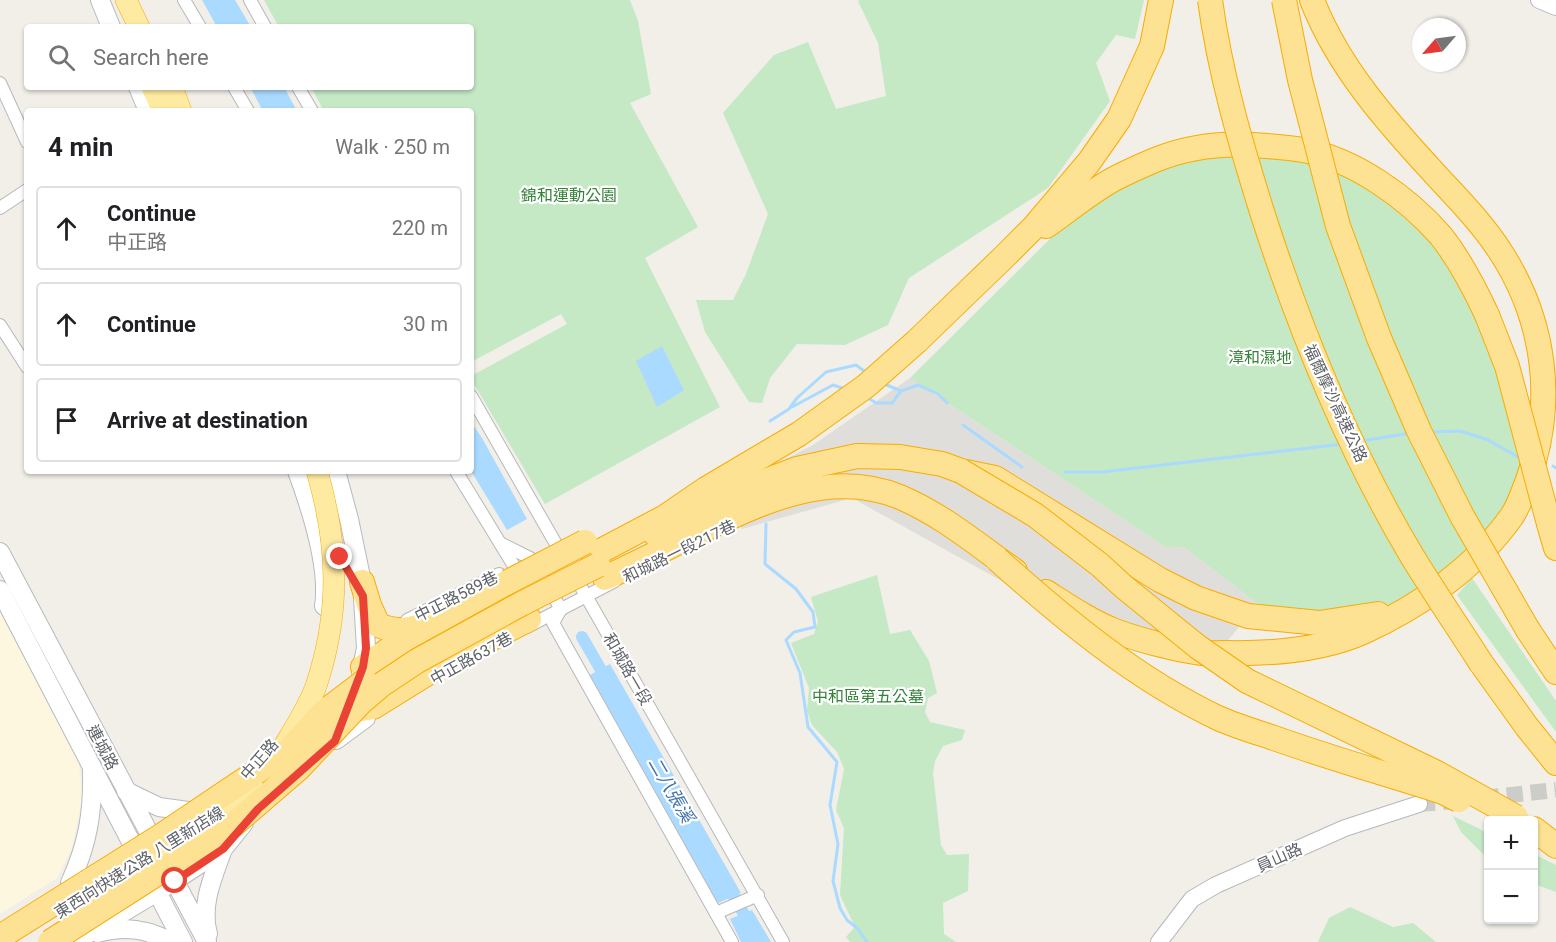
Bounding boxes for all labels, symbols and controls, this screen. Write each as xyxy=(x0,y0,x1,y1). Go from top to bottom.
north arrow xyxy=(1412,18,1466,72)
search box xyxy=(24,24,474,90)
icon: search xyxy=(45,41,78,74)
text: Search here xyxy=(93,45,209,70)
text: 4 min xyxy=(48,132,113,162)
text: Walk · 250 m xyxy=(335,135,450,159)
park label: 錦和運動公園 xyxy=(521,186,617,205)
text: Continue xyxy=(107,201,196,226)
icon: ahead xyxy=(50,212,83,245)
text: 220 m xyxy=(392,216,448,240)
text: 中正路 xyxy=(107,230,167,254)
icon: ahead xyxy=(50,308,83,341)
text: Continue xyxy=(107,312,196,337)
text: 30 m xyxy=(403,312,448,336)
street label: 福爾摩沙高速公路 xyxy=(1300,341,1371,465)
park label: 漳和濕地 xyxy=(1228,348,1292,367)
icon: arrive xyxy=(50,404,83,437)
text: Arrive at destination xyxy=(107,408,308,433)
street label: 和城路一段217巷 xyxy=(620,516,739,587)
route end xyxy=(326,543,352,569)
street label: 中正路589巷 xyxy=(411,567,501,626)
street label: 中正路637巷 xyxy=(427,628,516,689)
street label: 和城路一段 xyxy=(599,630,656,709)
park label: 中和區第五公墓 xyxy=(812,687,924,706)
street label: 連城路 xyxy=(83,722,122,773)
street label: 中正路 xyxy=(236,735,282,784)
water label: 二八張溪 xyxy=(644,753,700,829)
street label: 東西向快速公路 八里新店線 xyxy=(51,802,227,922)
map controls xyxy=(1484,816,1538,924)
button: + xyxy=(1484,816,1538,870)
street label: 員山路 xyxy=(1253,839,1305,876)
route start xyxy=(161,867,187,893)
button: − xyxy=(1484,870,1538,924)

